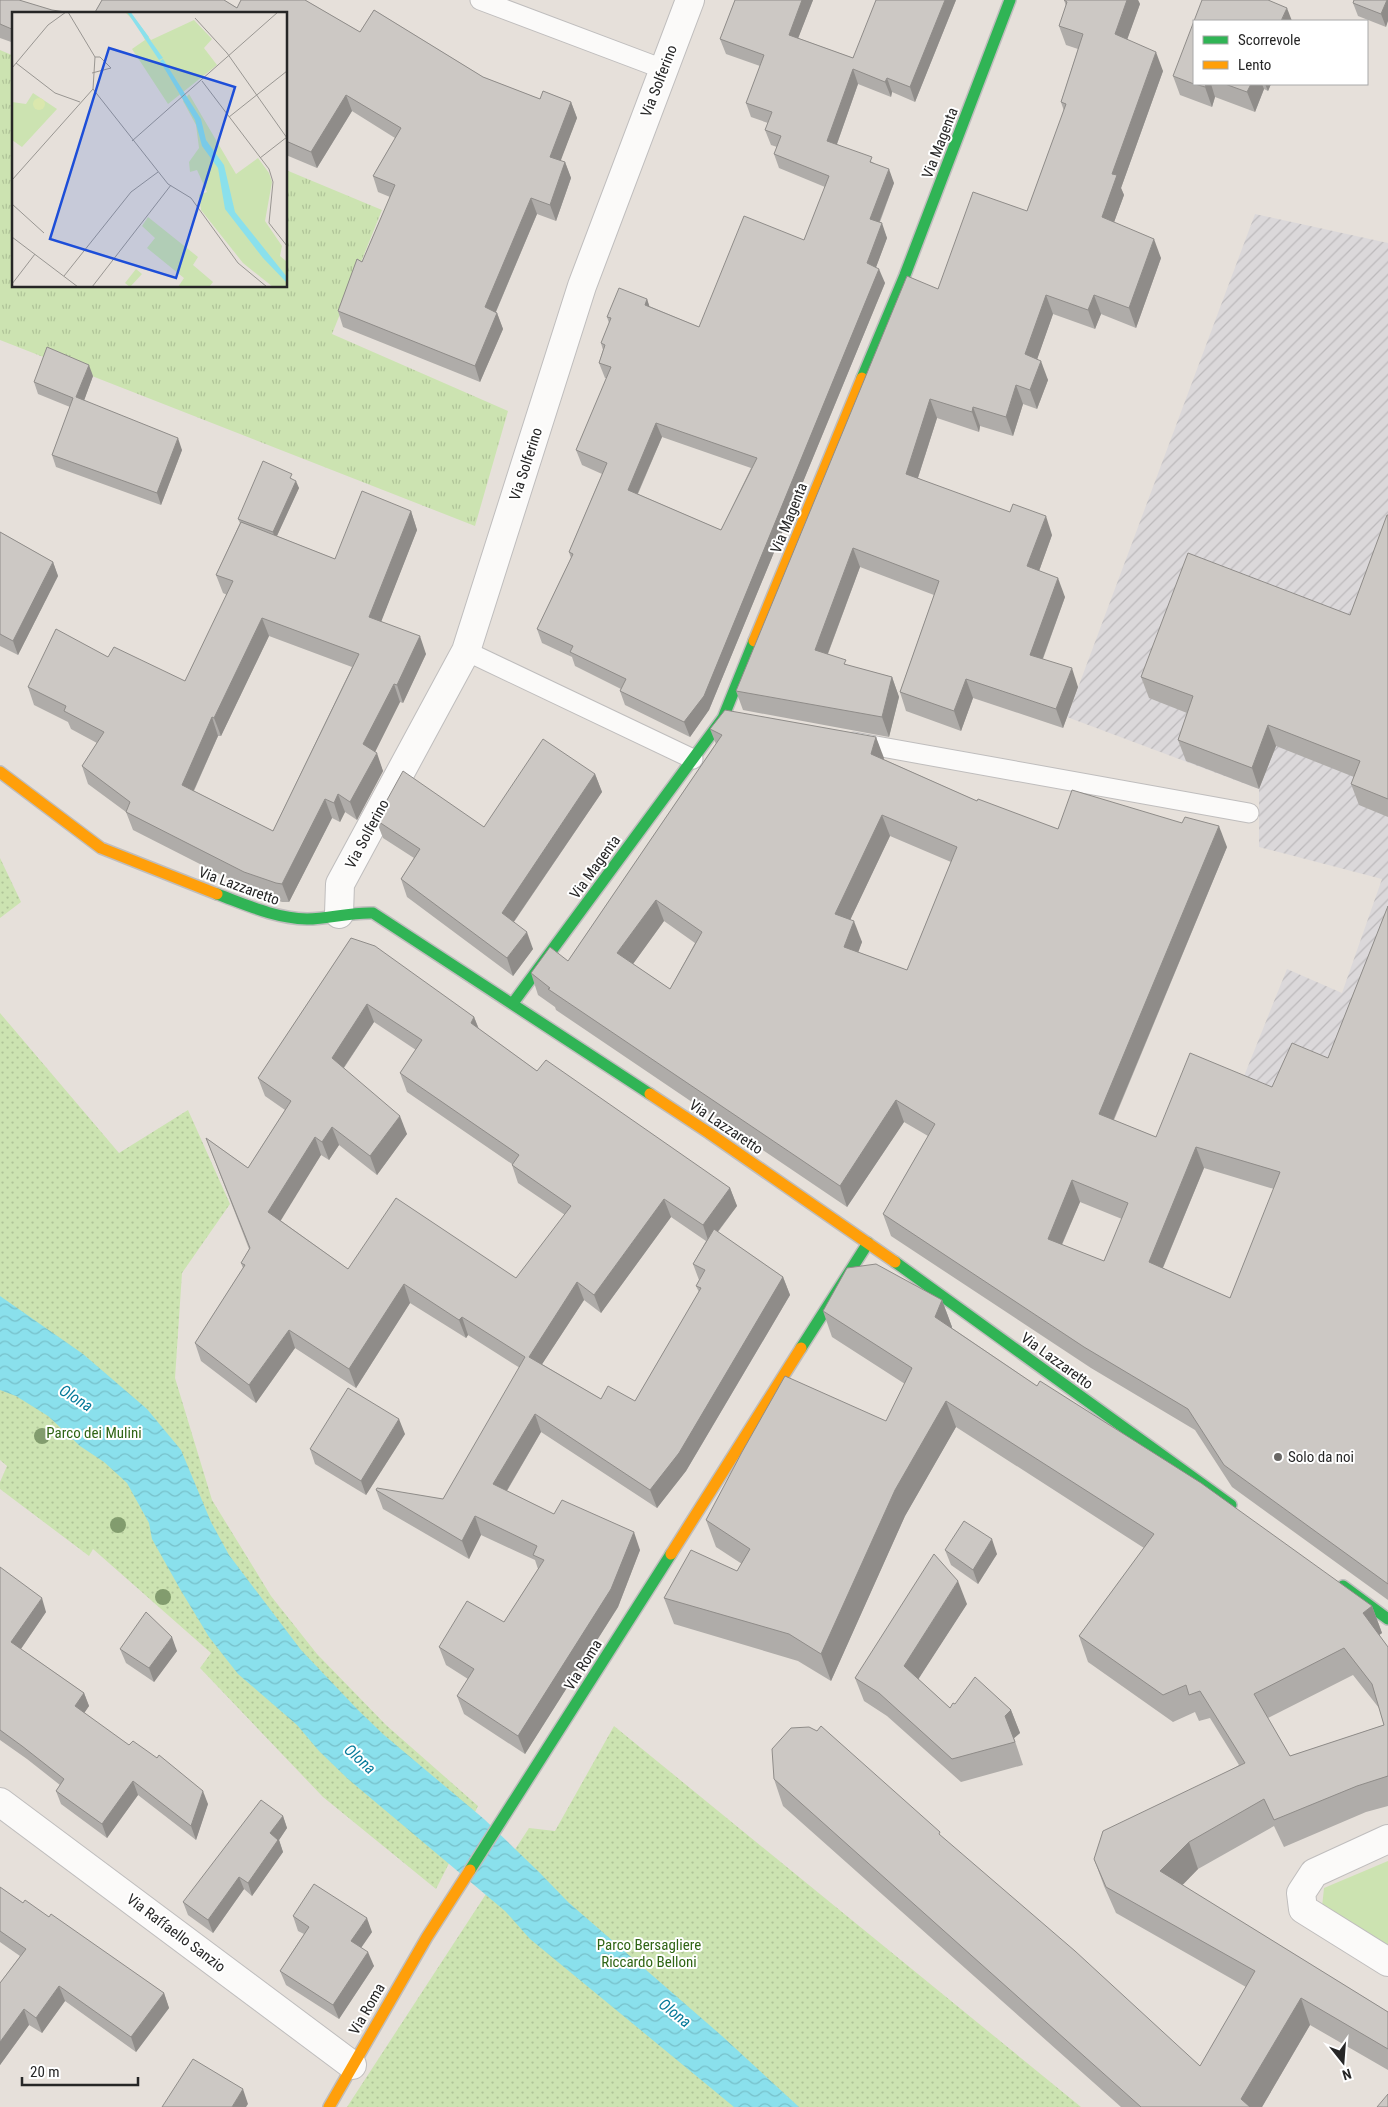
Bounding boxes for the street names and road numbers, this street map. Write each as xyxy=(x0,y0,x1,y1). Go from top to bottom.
street label: Via Solferino xyxy=(637,42,681,120)
street label: Via Magenta xyxy=(918,105,962,181)
street label: Via Solferino xyxy=(506,425,546,503)
street label: Via Magenta xyxy=(767,480,811,556)
street label: Via Solferino xyxy=(341,796,393,872)
street label: Via Magenta xyxy=(566,832,624,902)
street label: Via Lazzaretto xyxy=(196,863,282,909)
street label: Via Lazzaretto xyxy=(686,1096,766,1158)
street label: Via Lazzaretto xyxy=(1017,1329,1097,1393)
street label: Via Roma xyxy=(560,1636,606,1694)
street label: Via Raffaello Sanzio xyxy=(123,1890,229,1976)
street label: Via Roma xyxy=(345,1980,389,2038)

